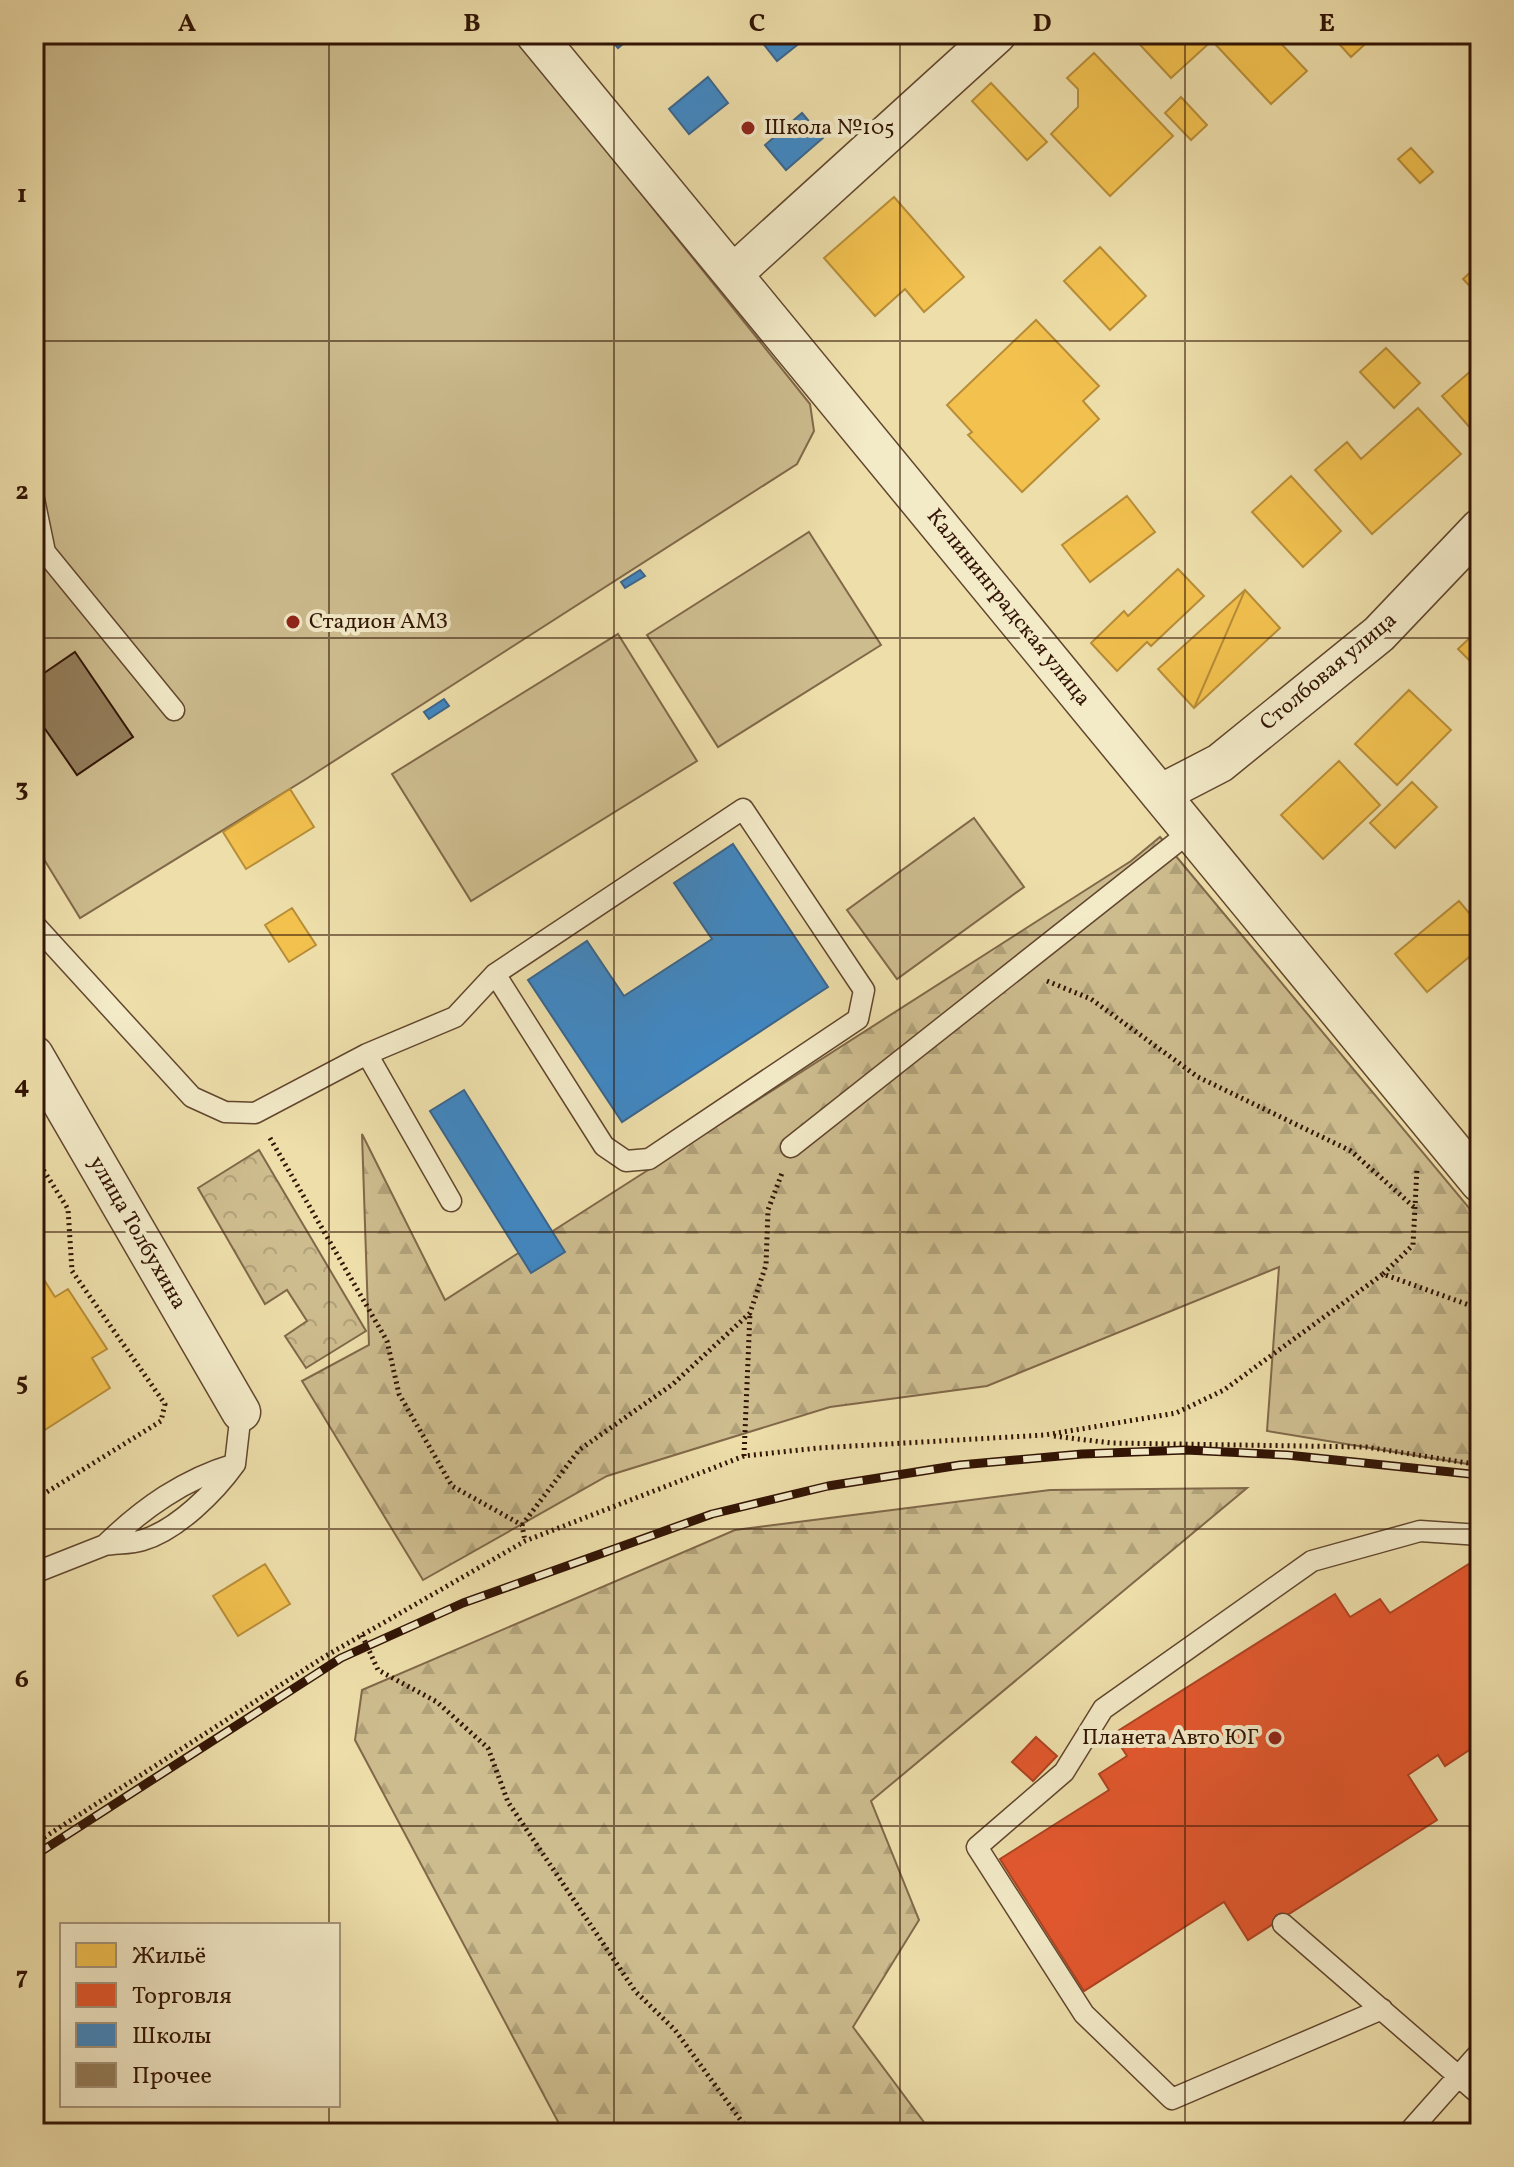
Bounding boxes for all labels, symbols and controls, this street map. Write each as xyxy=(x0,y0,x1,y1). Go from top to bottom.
text: A xyxy=(178,6,197,42)
text: B xyxy=(463,6,481,42)
text: C xyxy=(749,6,765,42)
text: D xyxy=(1032,6,1052,42)
text: E xyxy=(1319,6,1335,42)
place label: Школа №105 xyxy=(764,113,894,144)
marker: Школа №105 xyxy=(739,119,757,137)
text: 1 xyxy=(17,177,27,213)
text: 2 xyxy=(15,474,29,510)
street label: Калининградская улица xyxy=(919,503,1097,713)
street label: Столбовая улица xyxy=(1254,605,1404,739)
place label: Стадион АМЗ xyxy=(309,607,448,638)
marker: Стадион АМЗ xyxy=(284,613,302,631)
text: 3 xyxy=(15,771,29,807)
text: 4 xyxy=(14,1068,30,1104)
street label: улица Толбухина xyxy=(80,1151,194,1316)
text: 5 xyxy=(16,1365,28,1401)
text: 6 xyxy=(15,1662,29,1698)
place label: Планета Авто ЮГ xyxy=(1082,1723,1259,1754)
marker: Планета Авто ЮГ xyxy=(1266,1729,1284,1747)
legend xyxy=(60,1923,340,2107)
text: Жильё xyxy=(132,1940,206,1974)
text: 7 xyxy=(16,1959,28,1995)
text: Торговля xyxy=(132,1980,232,2014)
text: Школы xyxy=(132,2020,212,2054)
text: Прочее xyxy=(132,2060,212,2094)

